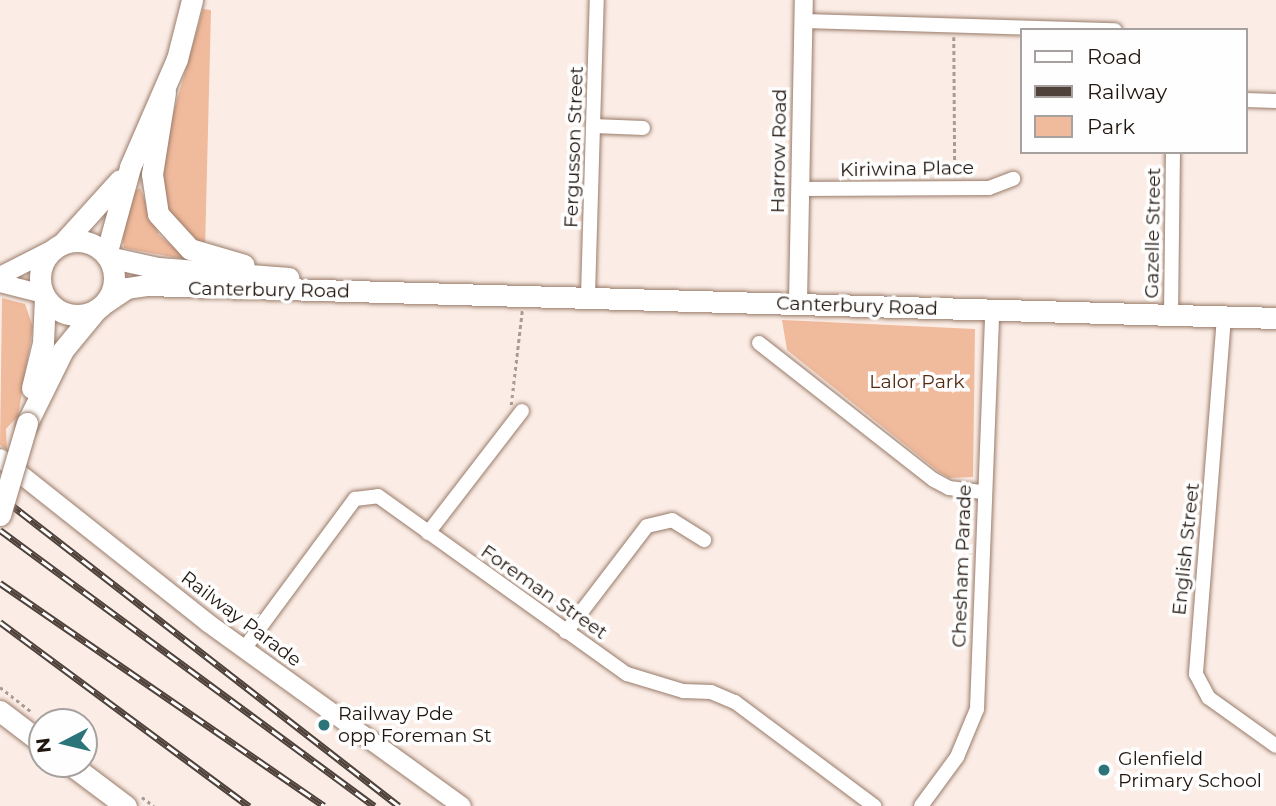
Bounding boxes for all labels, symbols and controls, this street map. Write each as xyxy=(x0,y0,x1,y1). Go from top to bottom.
legend xyxy=(1020,28,1248,154)
text: Road xyxy=(1087,44,1142,69)
street label: Fergusson Street xyxy=(560,66,588,228)
text: Railway xyxy=(1087,79,1167,104)
street label: Harrow Road xyxy=(767,89,791,213)
text: Park xyxy=(1087,114,1135,139)
street label: Kiriwina Place xyxy=(840,156,974,182)
street label: Gazelle Street xyxy=(1140,167,1166,299)
street label: Canterbury Road xyxy=(188,277,350,303)
street label: Canterbury Road xyxy=(776,292,938,320)
park label: Lalor Park xyxy=(869,371,965,393)
street label: English Street xyxy=(1168,482,1204,616)
street label: Chesham Parade xyxy=(948,484,976,648)
street label: Foreman Street xyxy=(476,540,612,644)
street label: Railway Parade xyxy=(176,566,306,672)
place label: Railway Pde opp Foreman St xyxy=(338,703,492,747)
north arrow xyxy=(28,708,98,778)
marker: Railway Pde opp Foreman St xyxy=(316,717,332,733)
text: N xyxy=(31,736,56,754)
place label: Glenfield Primary School xyxy=(1118,748,1262,792)
marker: Glenfield Primary School xyxy=(1096,762,1112,778)

